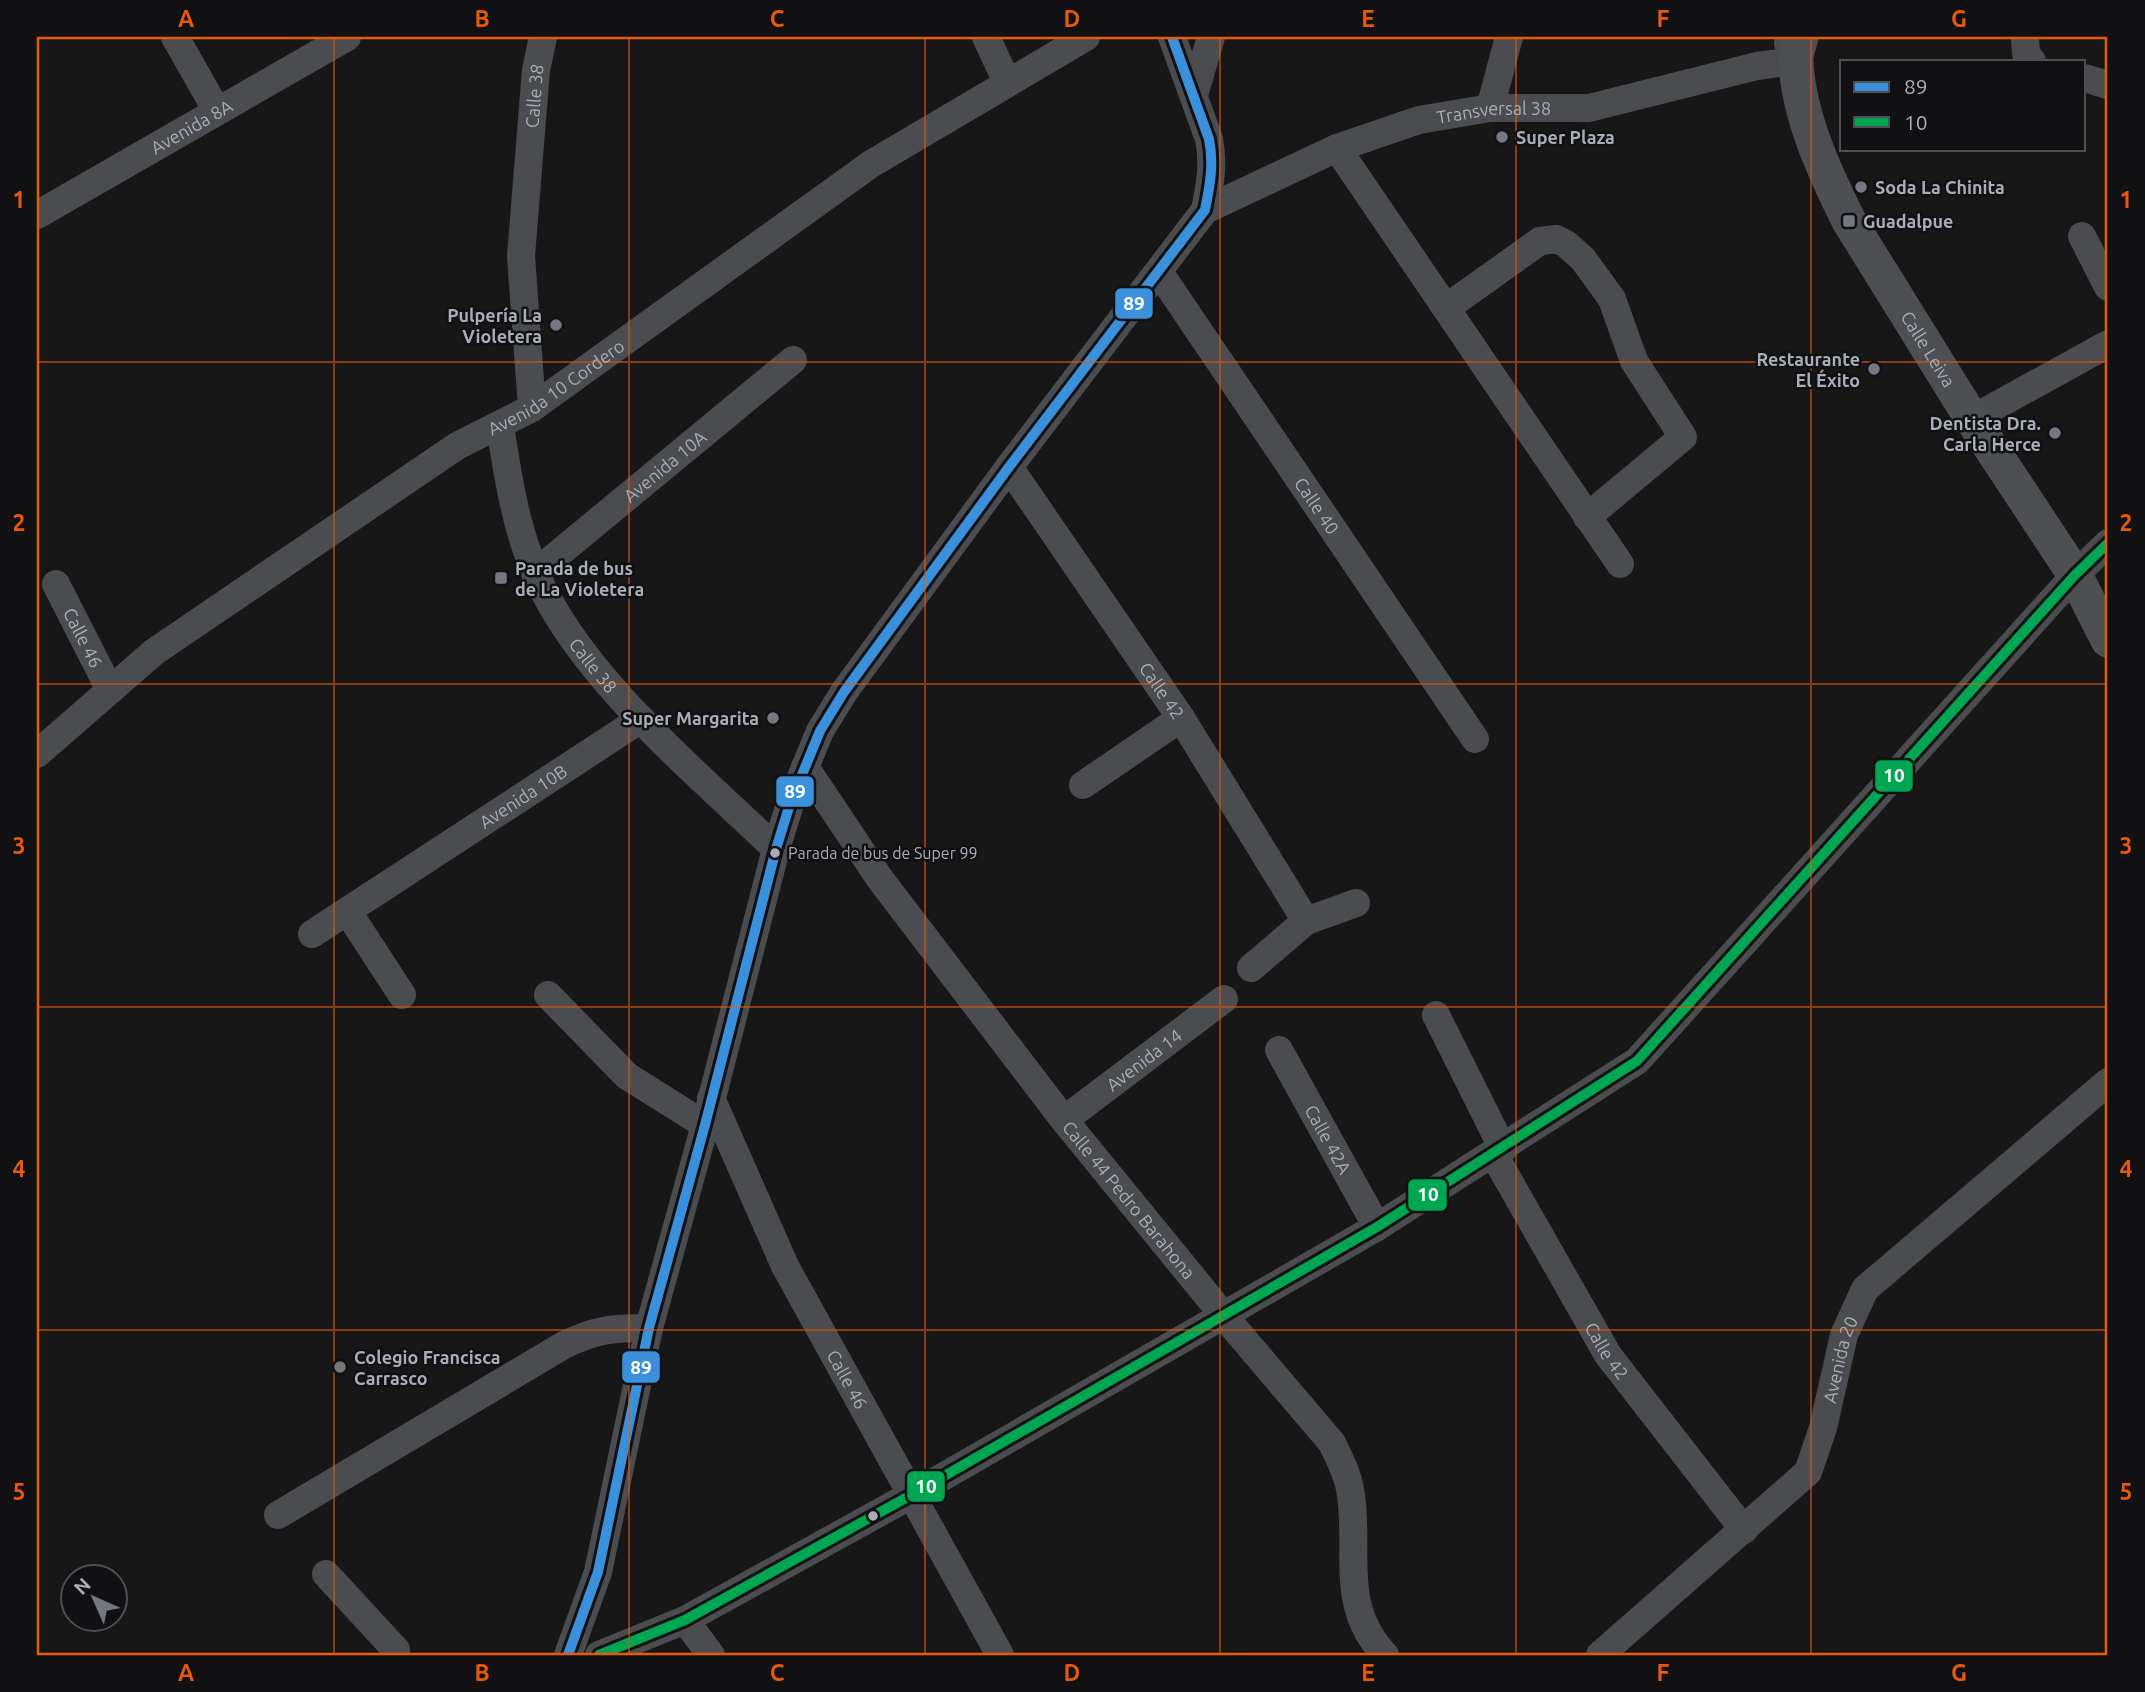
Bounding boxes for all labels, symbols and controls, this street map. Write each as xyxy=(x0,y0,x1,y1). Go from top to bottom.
text: A xyxy=(178,6,194,31)
text: B xyxy=(474,6,490,31)
text: C xyxy=(770,6,785,31)
text: D xyxy=(1064,6,1080,31)
text: E xyxy=(1361,6,1375,31)
text: F xyxy=(1657,6,1670,31)
text: G xyxy=(1951,6,1967,31)
legend xyxy=(1840,60,2086,150)
street label: Calle 38 xyxy=(521,62,547,129)
text: 89 xyxy=(1904,74,1928,98)
street label: Avenida 8A xyxy=(147,95,236,158)
street label: Transversal 38 xyxy=(1435,98,1551,127)
text: 10 xyxy=(1904,110,1928,134)
place label: Super Plaza xyxy=(1516,127,1615,147)
marker: Super Plaza xyxy=(1494,129,1510,145)
place label: Soda La Chinita xyxy=(1875,177,2005,197)
marker: Soda La Chinita xyxy=(1853,179,1869,195)
text: 1 xyxy=(13,187,25,212)
text: 1 xyxy=(2120,187,2132,212)
place label: Guadalpue xyxy=(1863,211,1953,231)
marker: Guadalpue xyxy=(1841,213,1857,229)
line badge: 89 xyxy=(1114,287,1154,320)
text: 89 xyxy=(1123,292,1145,314)
place label: Pulpería La Violetera xyxy=(447,305,542,346)
street label: Calle Leiva xyxy=(1897,307,1959,390)
marker: Pulpería La Violetera xyxy=(548,317,564,333)
street label: Avenida 10 Cordero xyxy=(484,335,628,439)
place label: Restaurante El Éxito xyxy=(1756,349,1860,390)
marker: Restaurante El Éxito xyxy=(1866,361,1882,377)
place label: Dentista Dra. Carla Herce xyxy=(1930,413,2041,454)
marker: Dentista Dra. Carla Herce xyxy=(2047,425,2063,441)
street label: Avenida 10A xyxy=(619,426,710,506)
street label: Calle 40 xyxy=(1291,473,1343,538)
text: 2 xyxy=(13,510,25,535)
text: 2 xyxy=(2120,510,2132,535)
place label: Parada de bus de La Violetera xyxy=(515,558,644,599)
marker: Parada de bus de La Violetera xyxy=(493,570,509,586)
street label: Calle 46 xyxy=(60,604,107,671)
street label: Calle 38 xyxy=(566,634,621,697)
street label: Calle 42 xyxy=(1136,658,1189,723)
place label: Super Margarita xyxy=(622,708,759,728)
marker: Super Margarita xyxy=(765,710,781,726)
line badge: 10 xyxy=(1874,759,1914,793)
street label: Avenida 10B xyxy=(475,760,570,832)
text: 10 xyxy=(1883,764,1905,786)
line badge: 89 xyxy=(775,775,815,808)
text: 89 xyxy=(784,780,806,802)
text: 3 xyxy=(13,833,25,858)
text: 3 xyxy=(2120,833,2132,858)
place label: Parada de bus de Super 99 xyxy=(788,844,977,862)
marker: Parada de bus de Super 99 xyxy=(768,846,782,860)
street label: Avenida 14 xyxy=(1102,1025,1185,1095)
street label: Calle 42A xyxy=(1301,1101,1356,1178)
street label: Calle 44 Pedro Barahona xyxy=(1059,1117,1199,1283)
text: 4 xyxy=(13,1156,26,1181)
text: 4 xyxy=(2120,1156,2133,1181)
line badge: 10 xyxy=(1407,1178,1448,1212)
text: 10 xyxy=(1417,1183,1439,1205)
street label: Avenida 20 xyxy=(1819,1313,1861,1405)
street label: Calle 42 xyxy=(1581,1319,1633,1383)
street label: Calle 46 xyxy=(823,1346,872,1412)
place label: Colegio Francisca Carrasco xyxy=(354,1347,501,1388)
line badge: 89 xyxy=(621,1350,661,1384)
text: 89 xyxy=(630,1356,652,1378)
marker: Colegio Francisca Carrasco xyxy=(332,1359,348,1375)
line badge: 10 xyxy=(906,1470,946,1503)
text: 10 xyxy=(915,1475,937,1497)
text: 5 xyxy=(13,1479,25,1504)
text: 5 xyxy=(2120,1479,2132,1504)
unlabelled marker xyxy=(866,1509,880,1523)
north arrow xyxy=(60,1562,130,1632)
text: N xyxy=(69,1573,95,1599)
text: A xyxy=(178,1660,194,1685)
text: B xyxy=(474,1660,490,1685)
text: C xyxy=(770,1660,785,1685)
text: D xyxy=(1064,1660,1080,1685)
text: E xyxy=(1361,1660,1375,1685)
text: F xyxy=(1657,1660,1670,1685)
text: G xyxy=(1951,1660,1967,1685)

